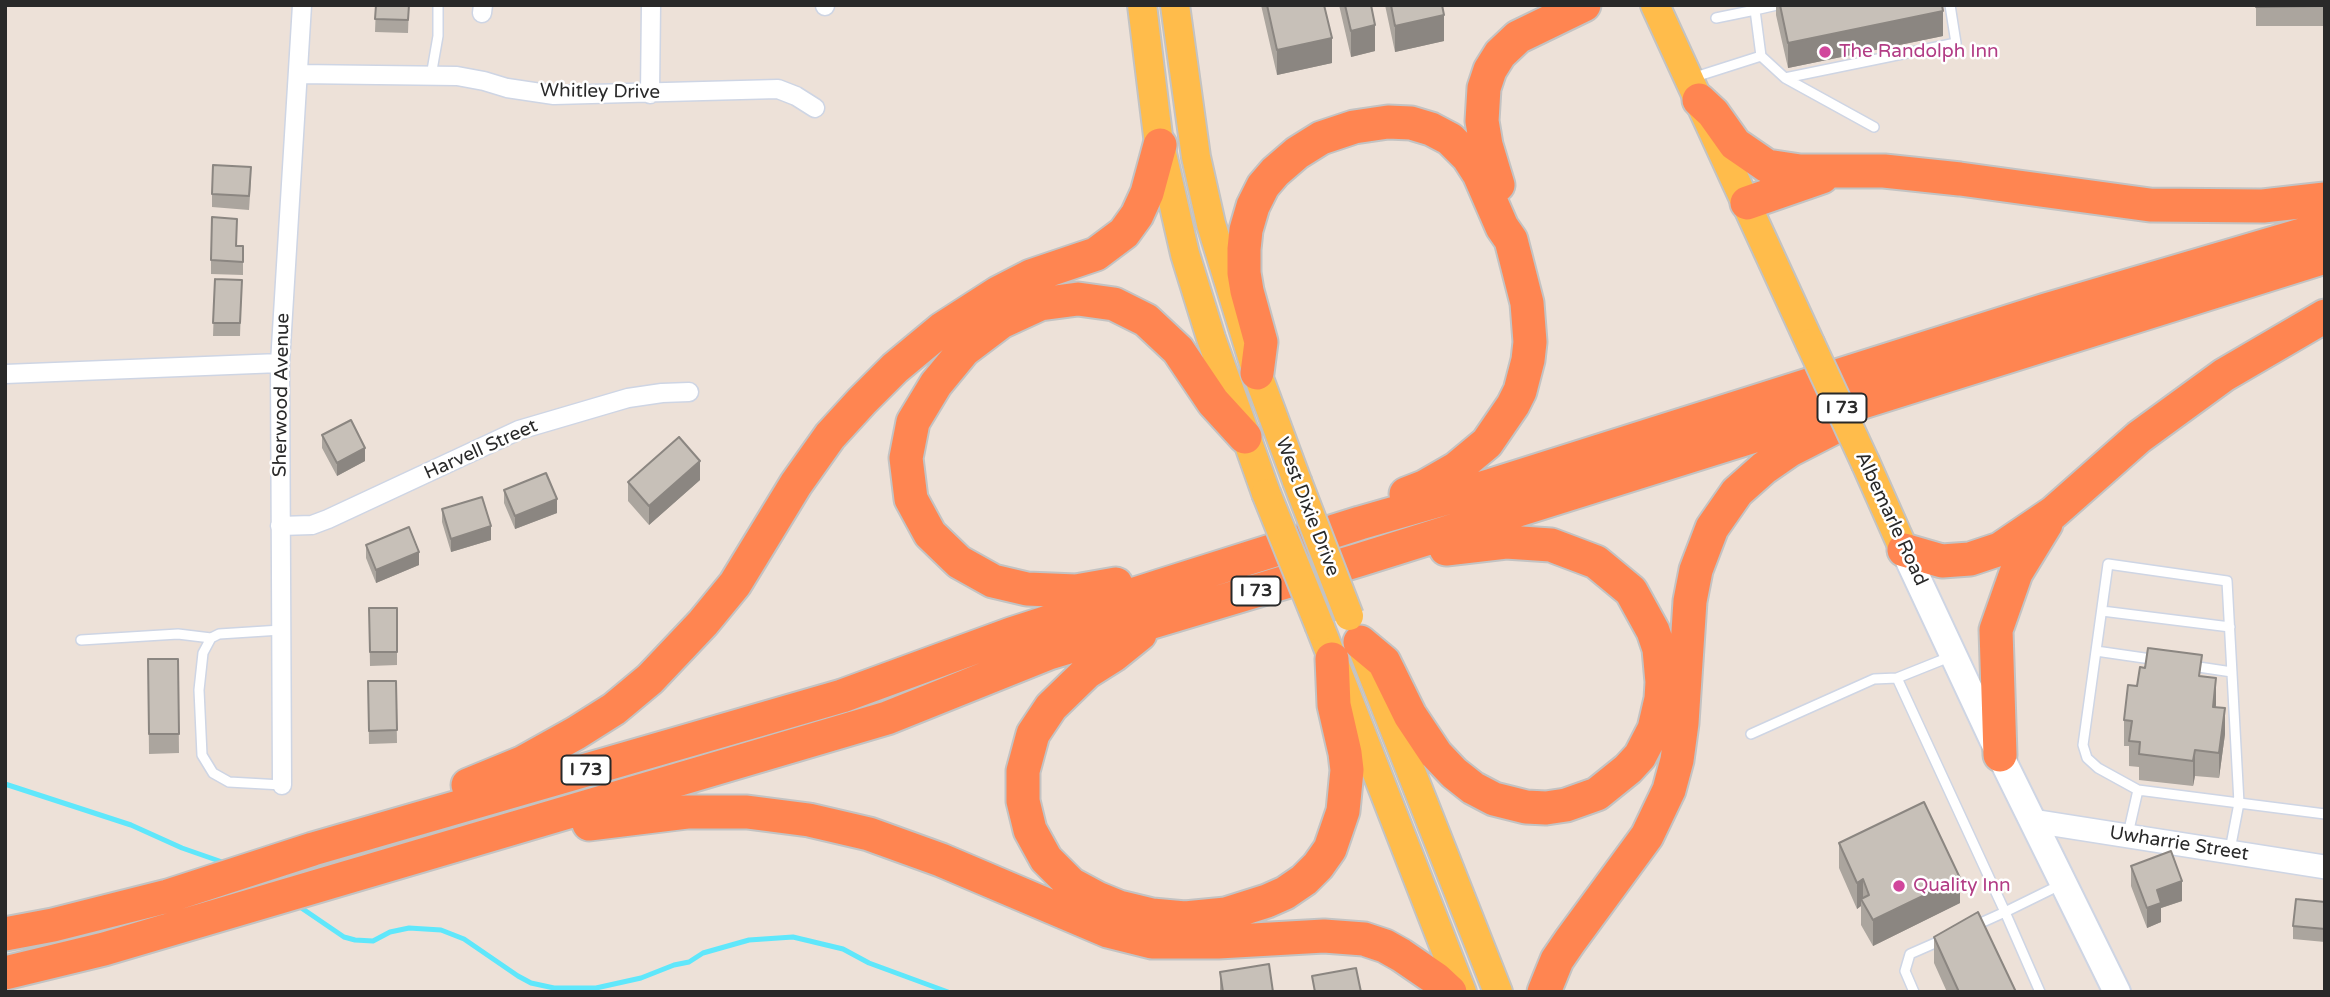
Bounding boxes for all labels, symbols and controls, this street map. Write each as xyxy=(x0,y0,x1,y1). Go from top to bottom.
place label: The Randolph Inn xyxy=(1839,41,1999,63)
marker: The Randolph Inn xyxy=(1817,44,1833,60)
street label: Whitley Drive xyxy=(540,80,660,104)
street label: Sherwood Avenue xyxy=(269,313,295,477)
road number: I 73 xyxy=(1818,394,1867,422)
street label: Harvell Street xyxy=(421,415,541,485)
street label: West Dixie Drive xyxy=(1270,434,1344,580)
street label: Albemarle Road xyxy=(1850,448,1932,590)
road number: I 73 xyxy=(1232,576,1280,606)
road number: I 73 xyxy=(562,756,610,784)
street label: Uwharrie Street xyxy=(2108,822,2250,866)
place label: Quality Inn xyxy=(1913,875,2011,897)
marker: Quality Inn xyxy=(1891,878,1907,894)

